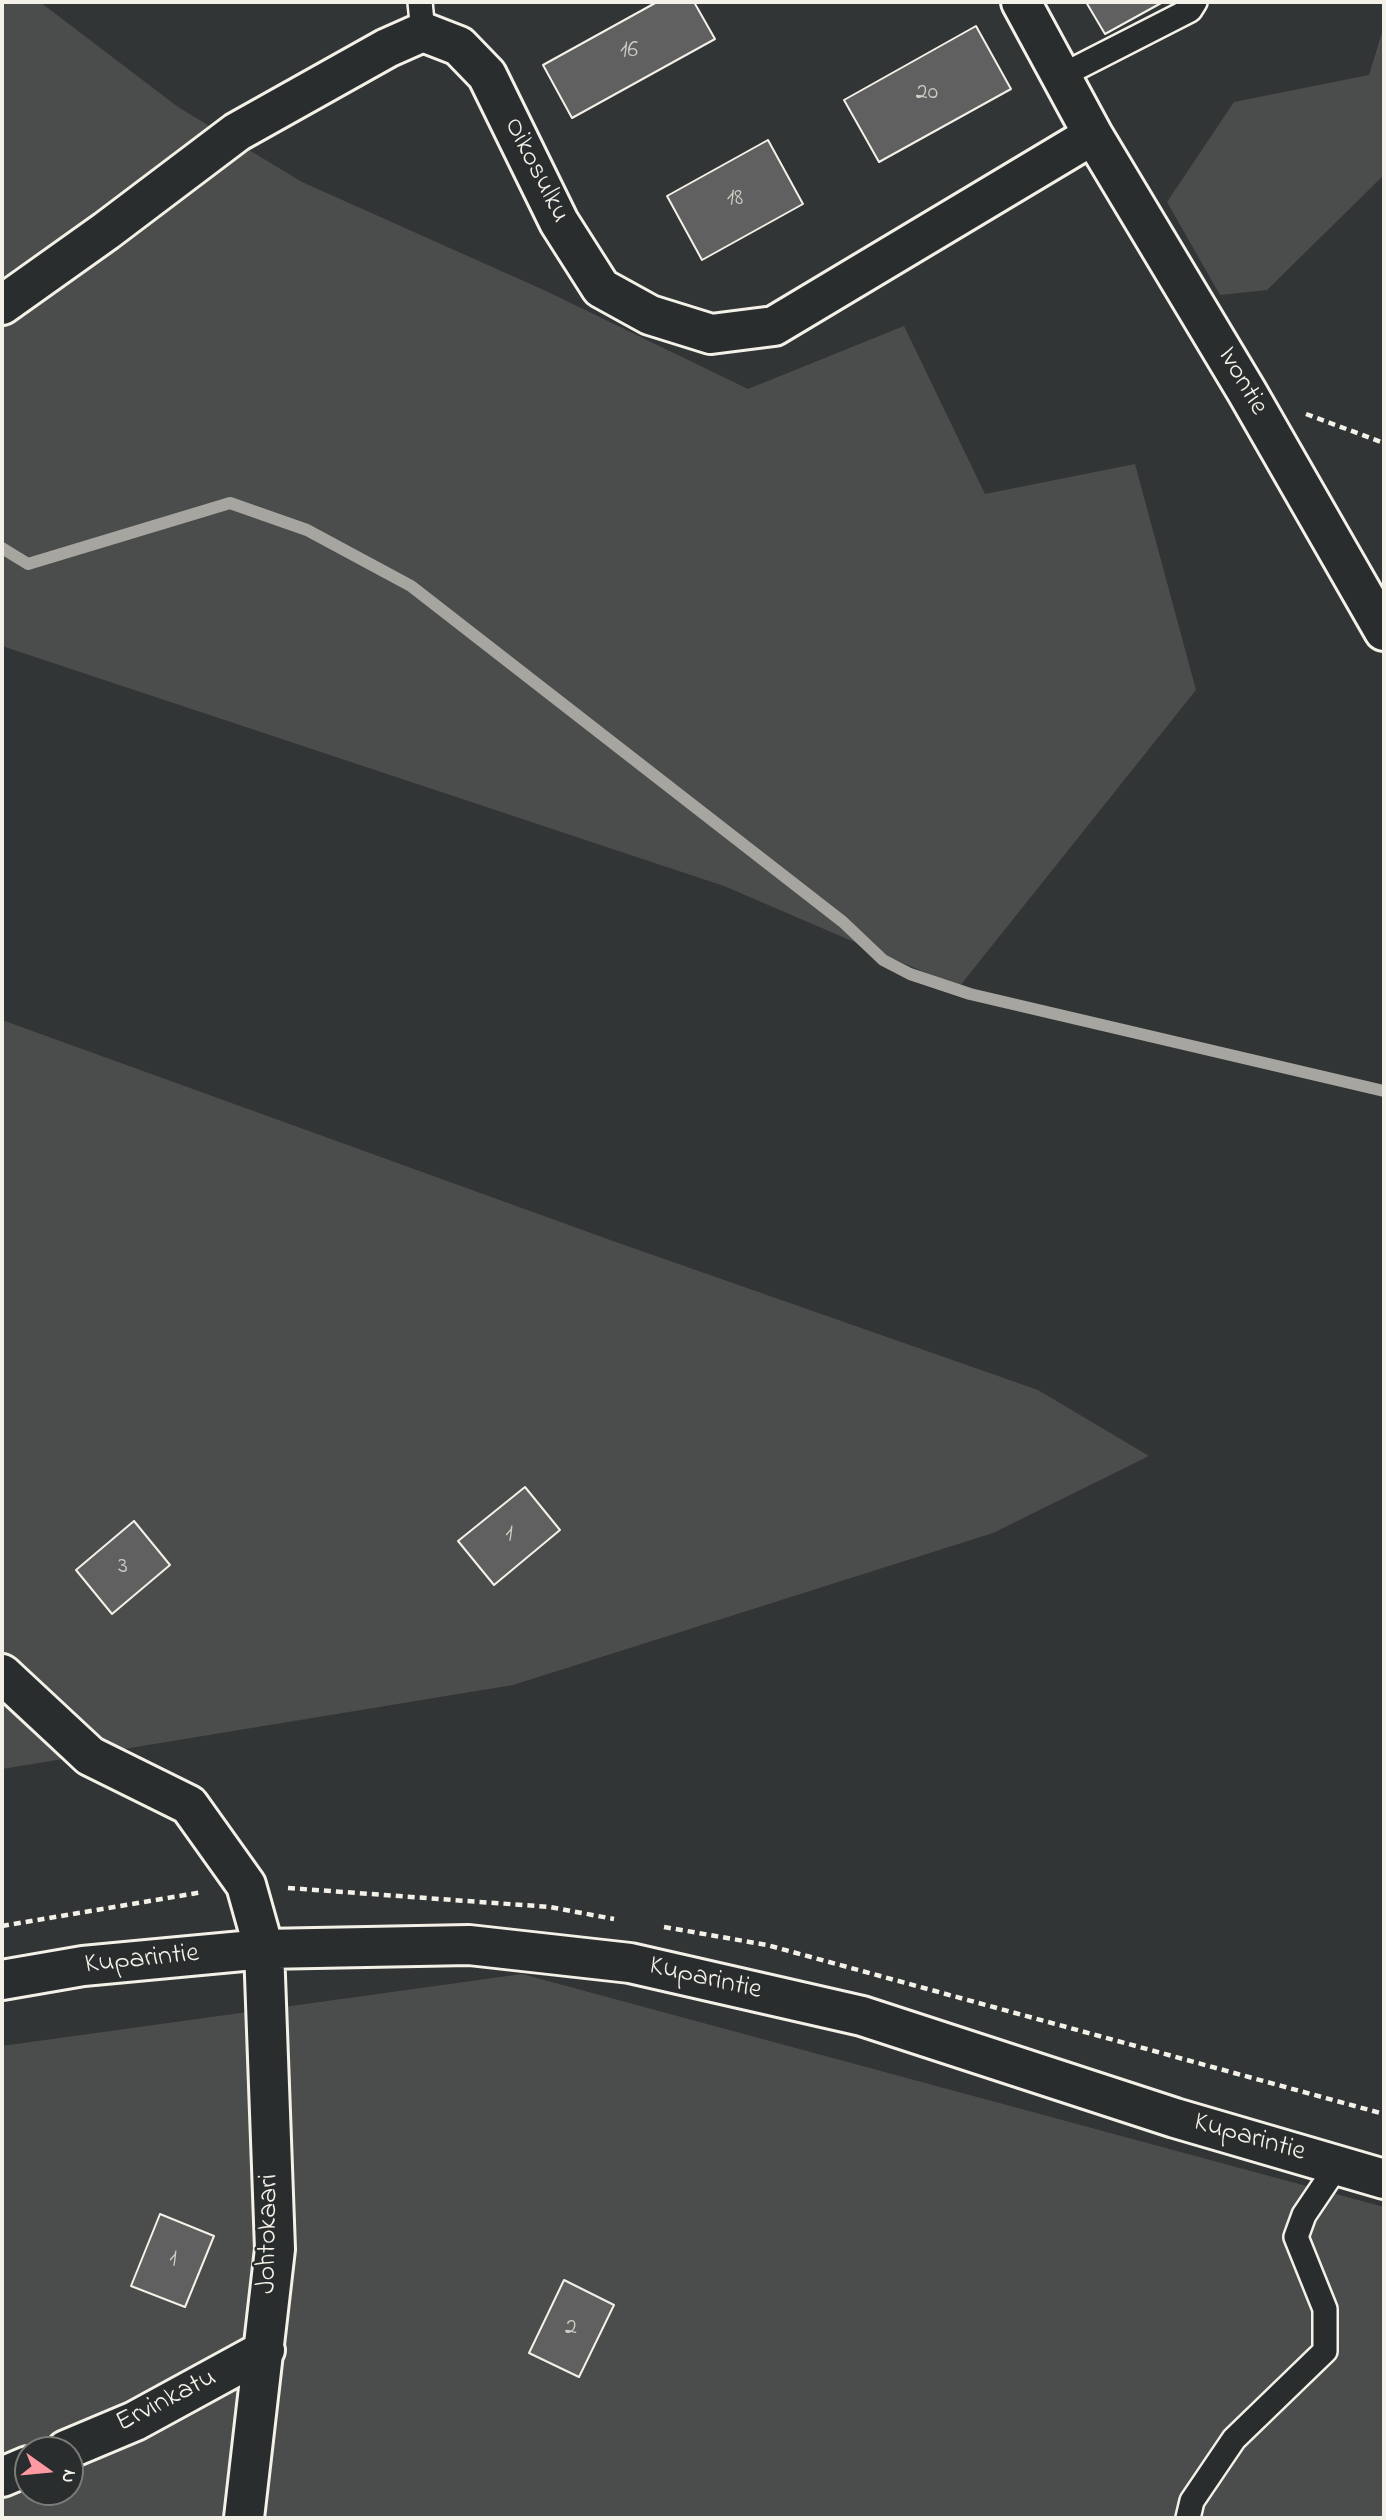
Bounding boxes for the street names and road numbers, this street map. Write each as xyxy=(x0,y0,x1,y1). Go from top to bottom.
street label: Oikosulku xyxy=(494,113,576,229)
street label: Ivontie xyxy=(1208,342,1274,422)
street label: Kuparintie xyxy=(83,1938,201,1984)
street label: Kuparintie xyxy=(645,1951,765,2009)
street label: Kuparintie xyxy=(1189,2107,1309,2171)
street label: Johtokaari xyxy=(252,2174,288,2294)
street label: Ervinkatu xyxy=(111,2363,223,2441)

